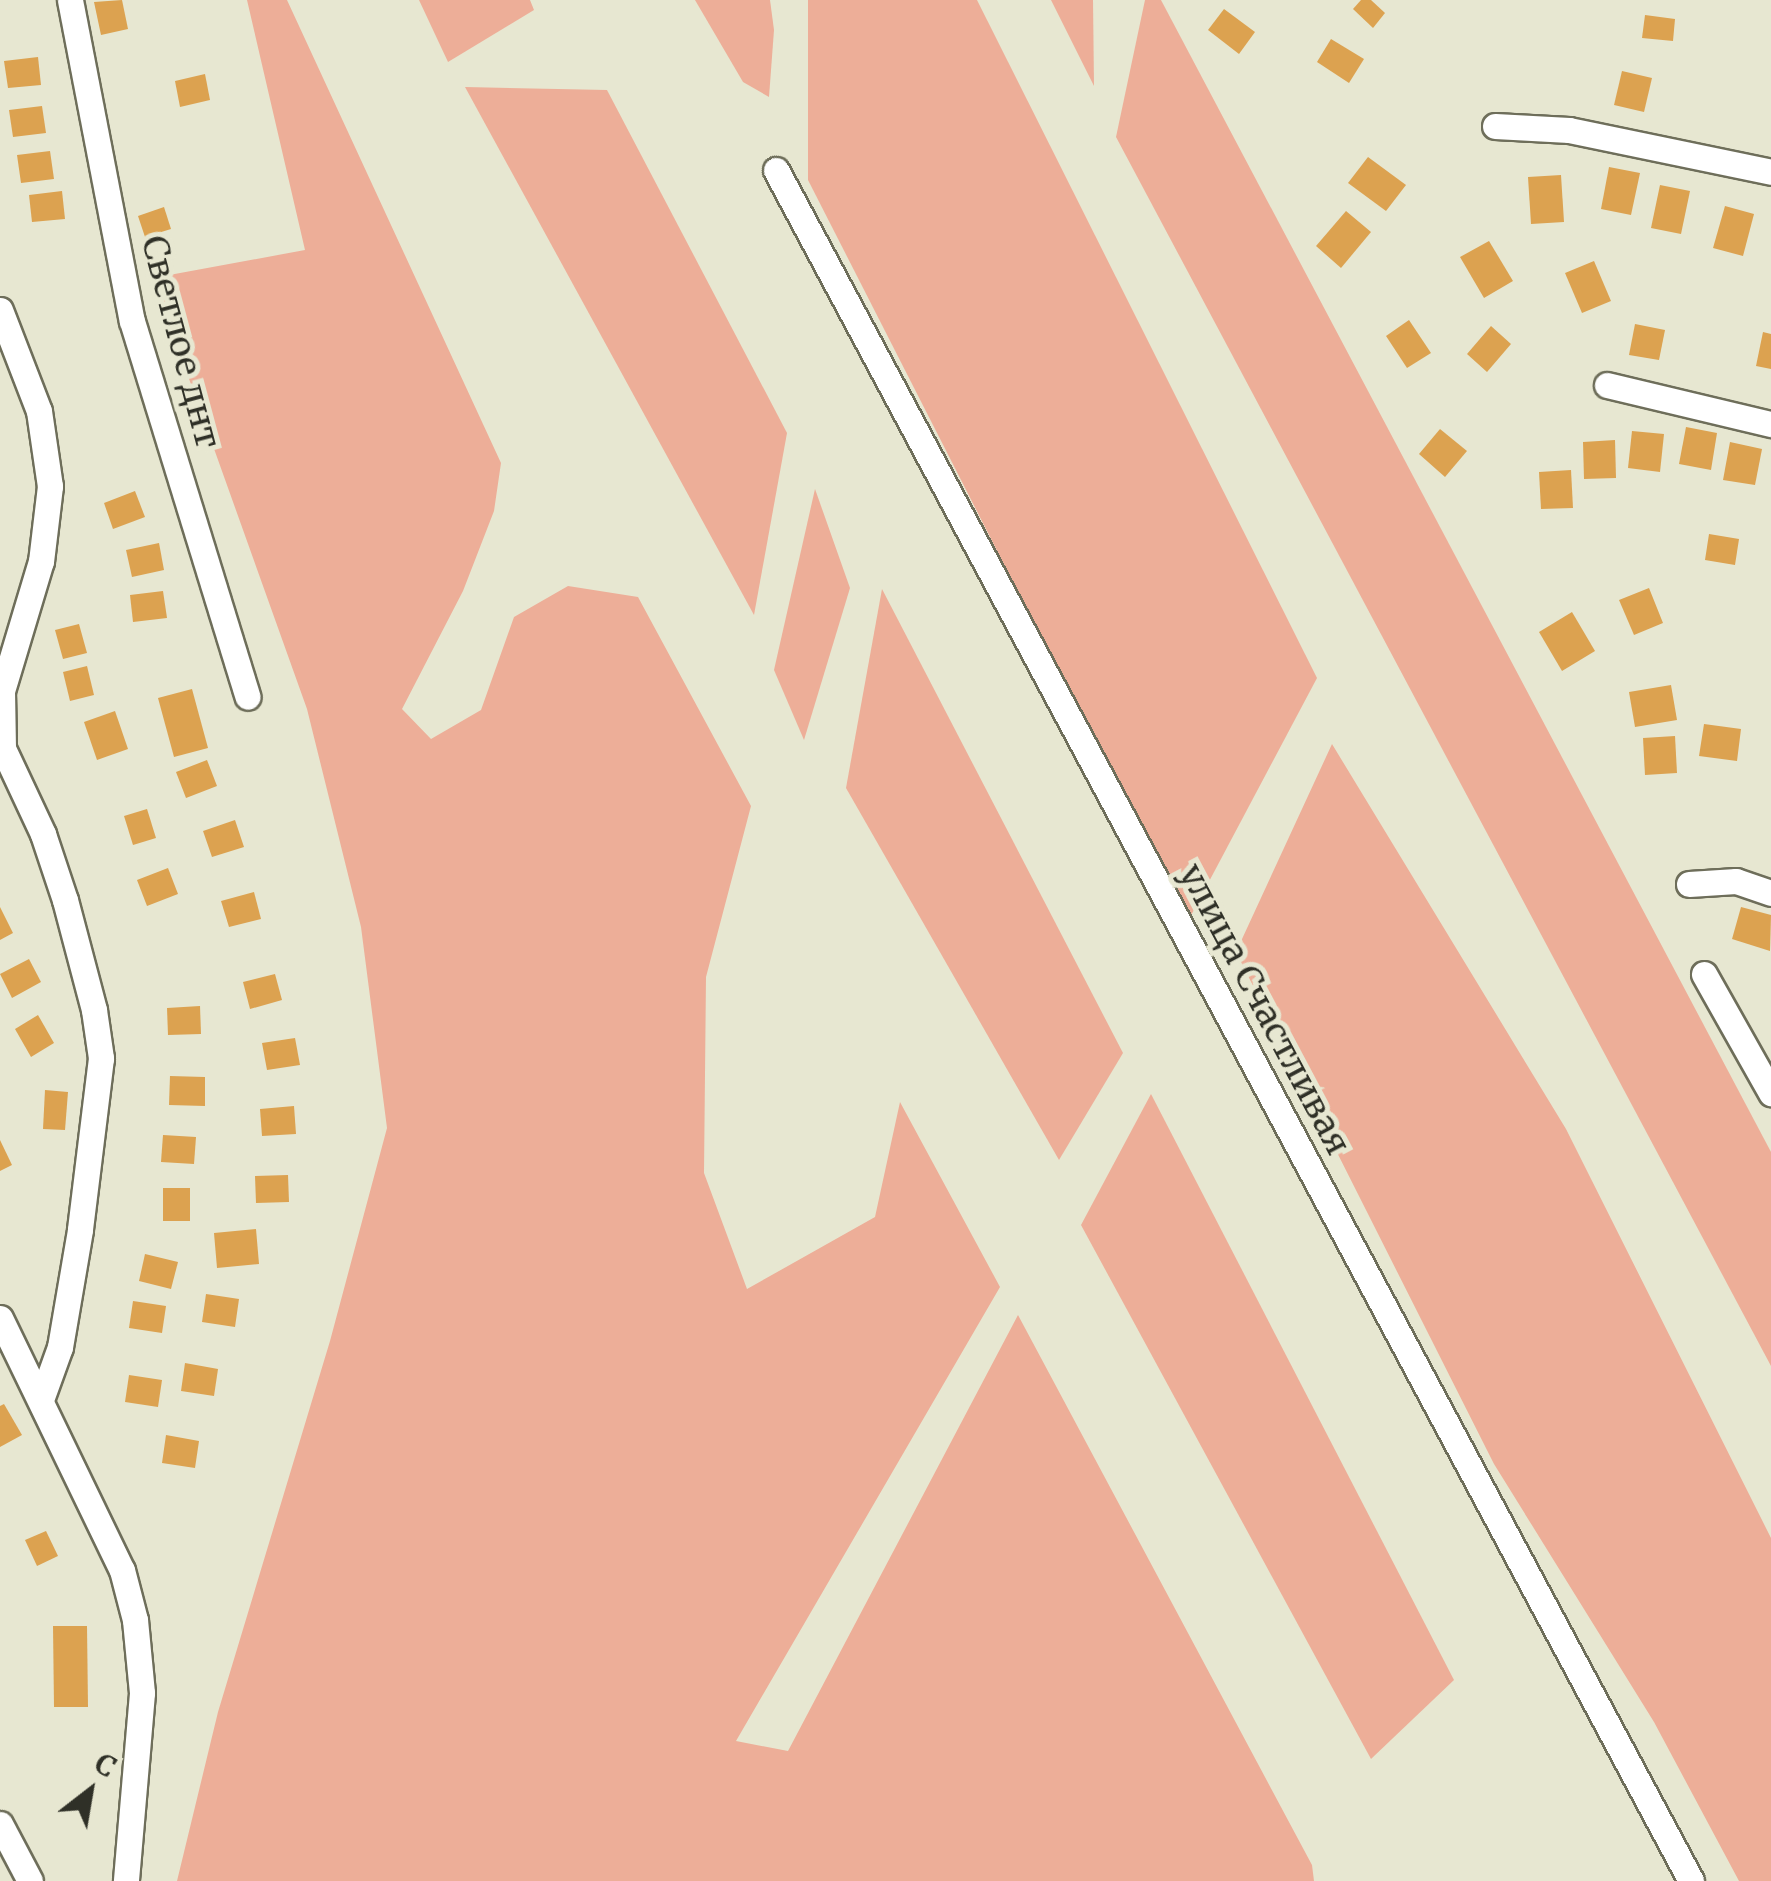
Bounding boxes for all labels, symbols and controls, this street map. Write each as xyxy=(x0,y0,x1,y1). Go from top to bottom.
street label: Светлое днт xyxy=(132,231,230,453)
street label: улица Счастливая xyxy=(1171,856,1359,1162)
north arrow xyxy=(40,1741,140,1841)
text: С xyxy=(88,1745,123,1785)

